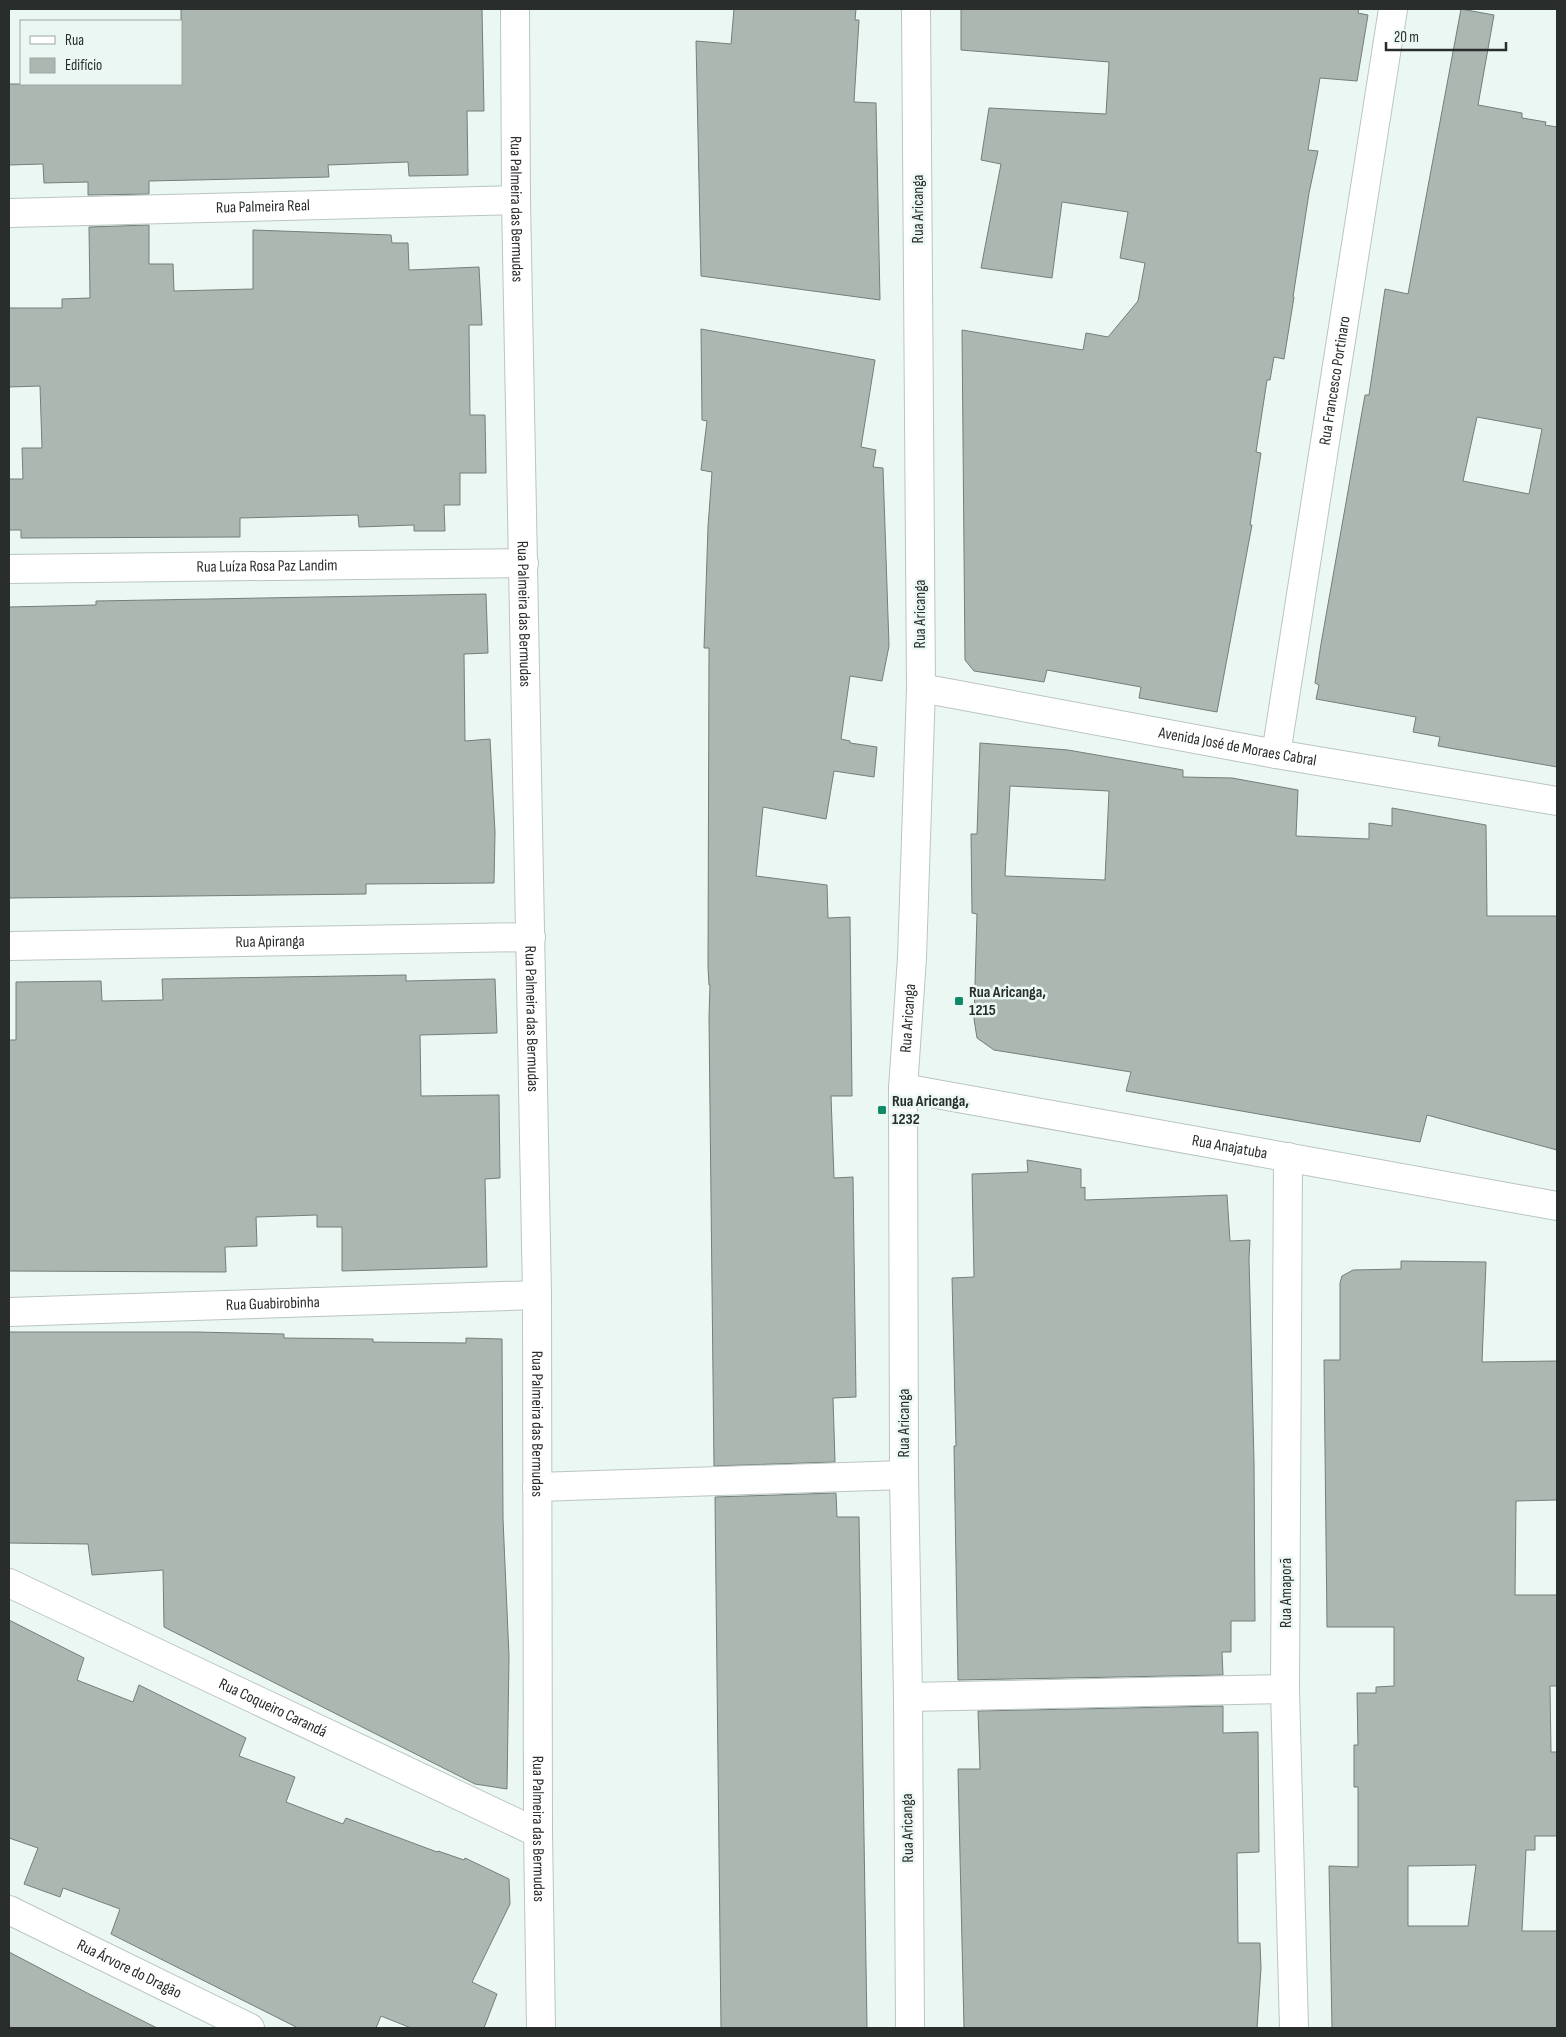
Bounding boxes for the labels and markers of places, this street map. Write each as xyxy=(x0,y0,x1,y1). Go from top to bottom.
place label: Rua Aricanga, 1215 xyxy=(969,983,1046,1020)
marker: Rua Aricanga, 1215 xyxy=(953,995,965,1007)
place label: Rua Aricanga, 1232 xyxy=(892,1092,969,1129)
marker: Rua Aricanga, 1232 xyxy=(876,1104,888,1116)

